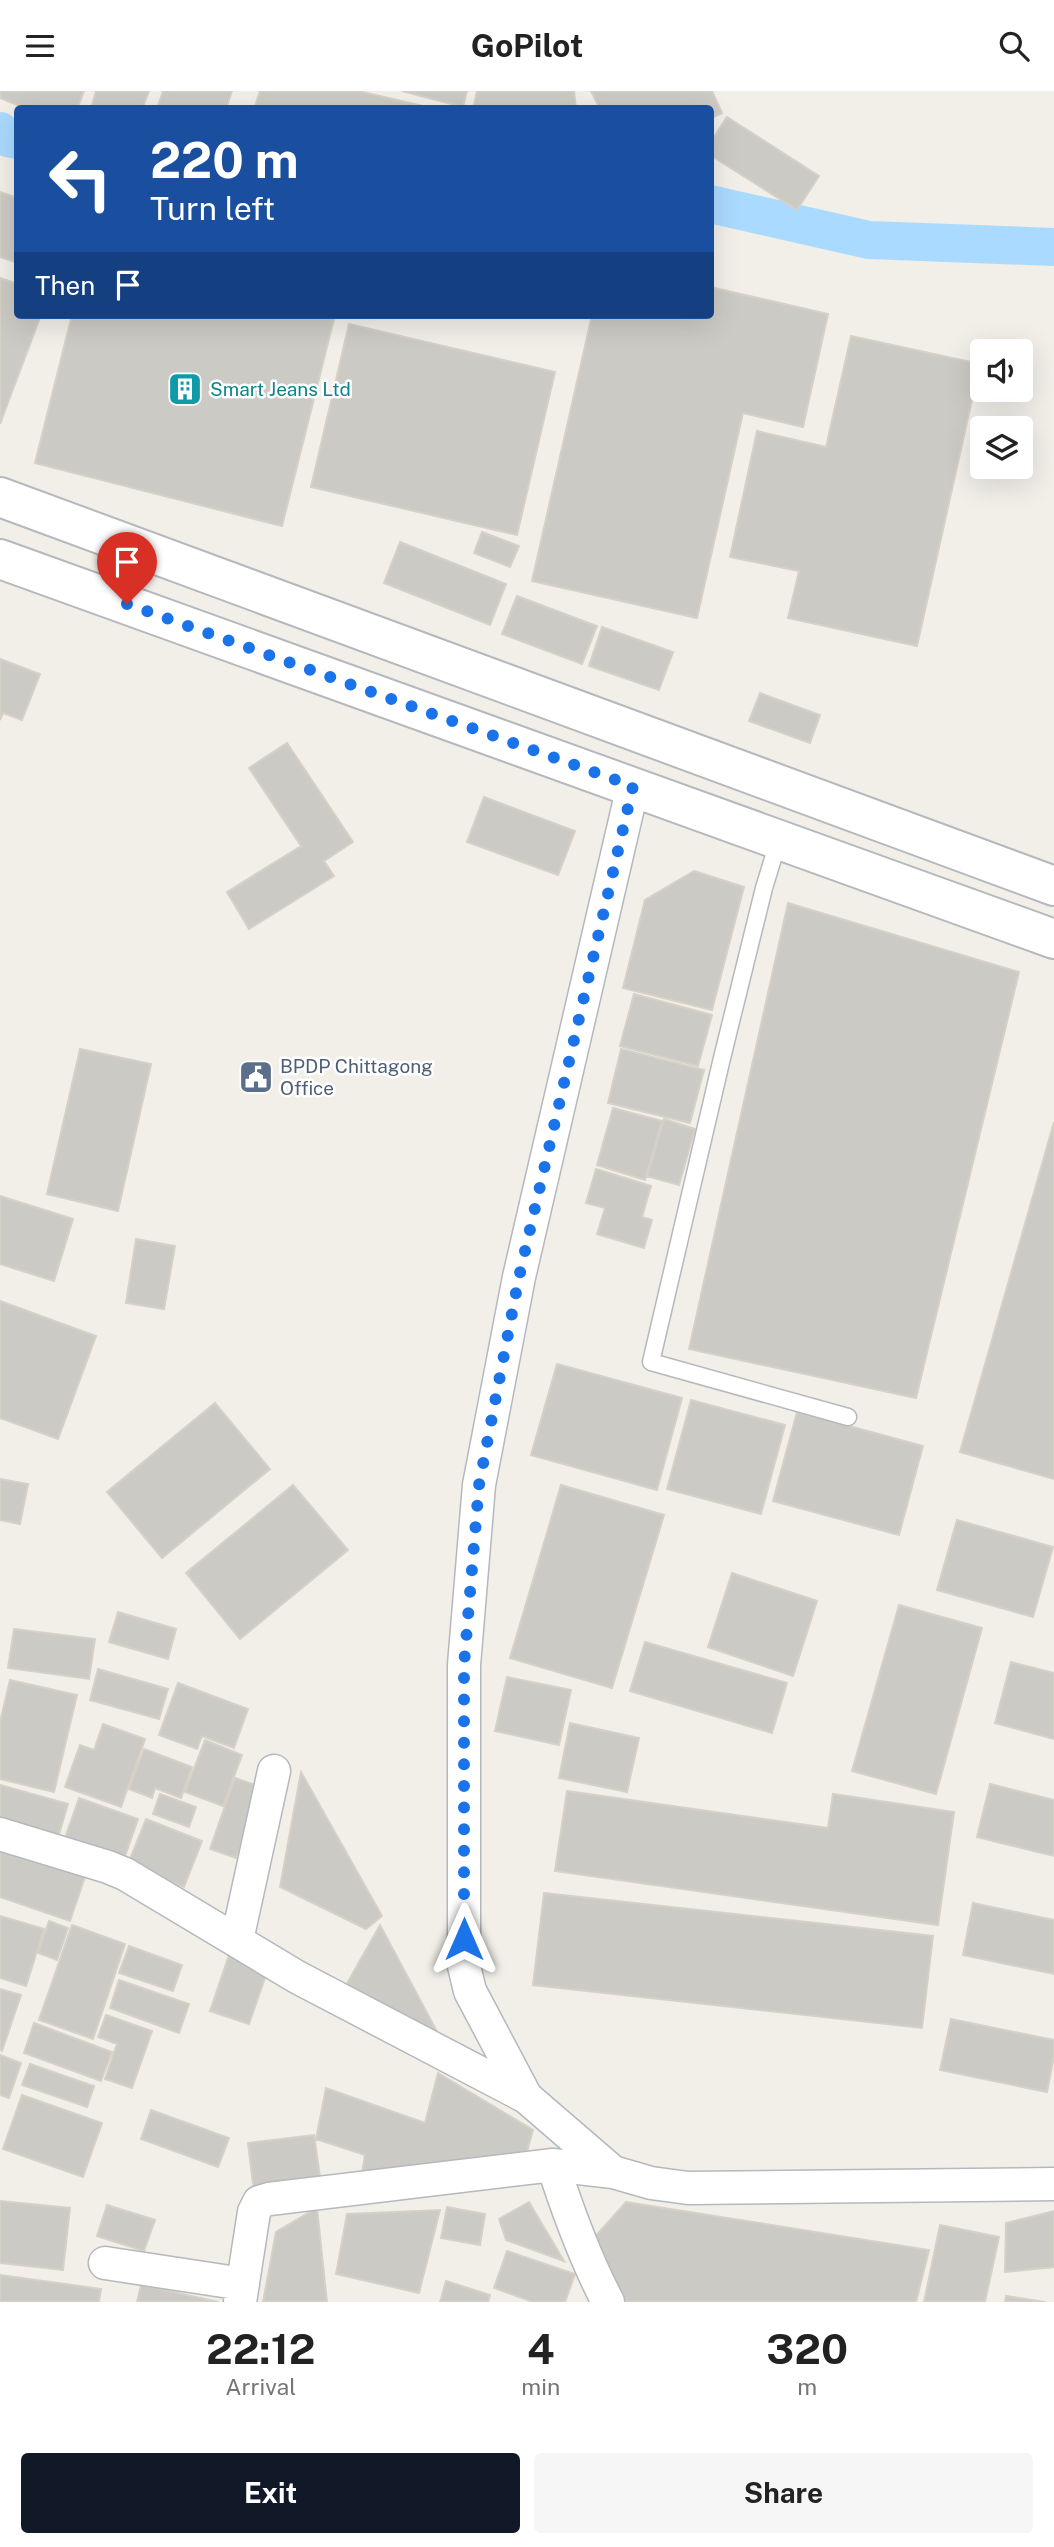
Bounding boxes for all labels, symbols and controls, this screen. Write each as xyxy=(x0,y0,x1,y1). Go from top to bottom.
icon: menu xyxy=(21,27,59,65)
text: GoPilot xyxy=(471,27,583,64)
icon: search xyxy=(995,27,1033,65)
text: 220 m xyxy=(150,131,299,189)
icon: left xyxy=(35,133,126,224)
text: Turn left xyxy=(150,190,275,227)
icon: arrive xyxy=(109,266,147,304)
text: Then xyxy=(35,270,95,301)
map controls xyxy=(970,339,1033,479)
button: sound xyxy=(970,339,1033,402)
building icon: Smart Jeans Ltd xyxy=(166,370,204,408)
place label: Smart Jeans Ltd xyxy=(210,378,351,400)
button: layers xyxy=(970,416,1033,479)
pin xyxy=(97,532,157,604)
icon: arrive xyxy=(108,543,146,581)
place label: BPDP Chittagong Office xyxy=(280,1055,433,1099)
public building icon: BPDP Chittagong Office xyxy=(237,1058,275,1096)
position arrow xyxy=(427,1902,501,1976)
text: 22:12 xyxy=(206,2324,315,2373)
text: 4 xyxy=(527,2324,555,2373)
text: 320 xyxy=(766,2324,848,2373)
text: Arrival xyxy=(225,2373,296,2400)
text: min xyxy=(521,2373,560,2400)
text: m xyxy=(797,2373,817,2400)
button: Exit xyxy=(21,2453,520,2533)
button: Share xyxy=(534,2453,1033,2533)

